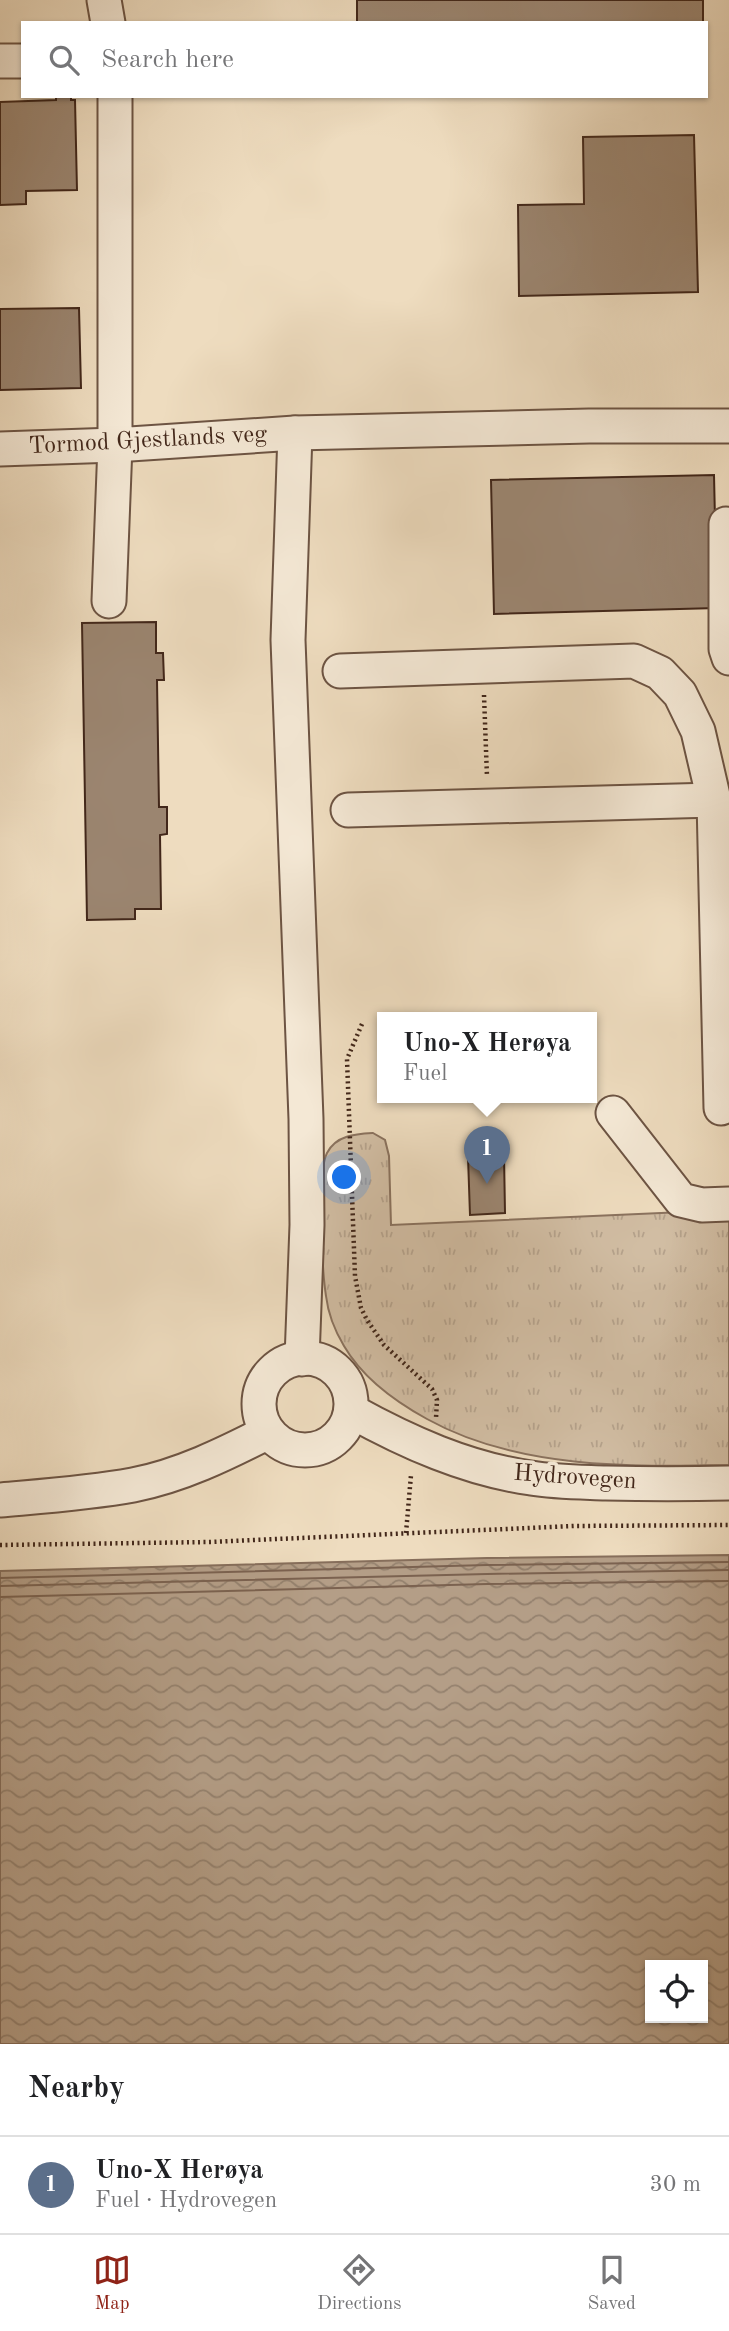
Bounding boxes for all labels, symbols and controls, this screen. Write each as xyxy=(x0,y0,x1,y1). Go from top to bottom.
search box xyxy=(21,21,708,98)
icon: search xyxy=(45,41,83,79)
text: Search here xyxy=(101,47,234,73)
street label: Tormod Gjestlands veg xyxy=(28,423,268,459)
popup xyxy=(377,1012,597,1103)
text: Uno-X Herøya xyxy=(403,1031,571,1057)
text: Fuel xyxy=(403,1062,447,1085)
pin: 1 xyxy=(464,1126,510,1184)
your location xyxy=(327,1160,361,1194)
street label: Hydrovegen xyxy=(513,1462,637,1494)
map controls xyxy=(645,1960,708,2023)
button: locate xyxy=(645,1960,708,2023)
text: Nearby xyxy=(28,2074,125,2104)
text: Uno-X Herøya xyxy=(95,2158,264,2184)
text: 1 xyxy=(44,2173,58,2196)
text: 30 m xyxy=(650,2173,701,2196)
text: Fuel · Hydrovegen xyxy=(95,2189,277,2212)
tab: Map xyxy=(93,2251,131,2316)
tab: Directions xyxy=(317,2251,402,2316)
tab: Saved xyxy=(588,2251,636,2316)

